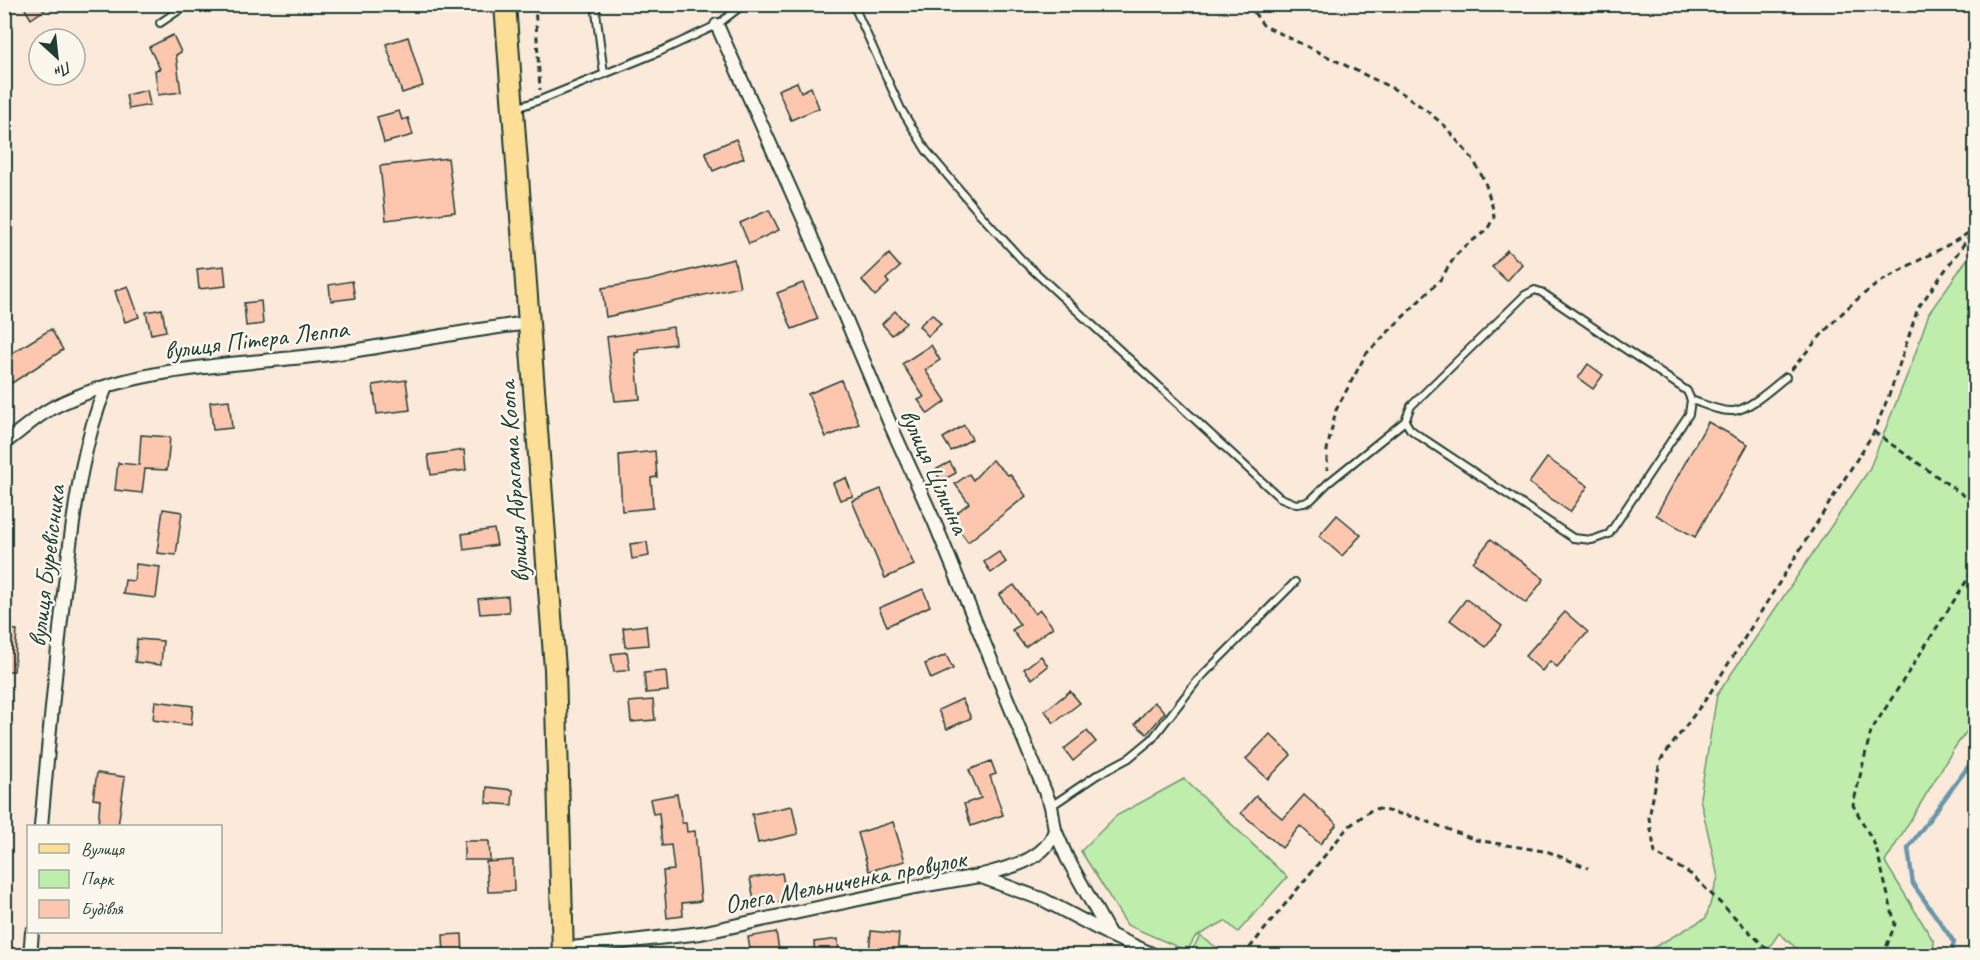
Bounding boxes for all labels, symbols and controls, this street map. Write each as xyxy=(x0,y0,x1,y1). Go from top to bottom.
north arrow xyxy=(27,27,87,87)
text: Пн xyxy=(51,57,75,83)
street label: вулиця Пітера Леппа xyxy=(162,312,352,367)
street label: вулиця Абрагама Коопа xyxy=(490,378,537,584)
street label: вулиця Цілинна xyxy=(892,403,977,540)
street label: вулиця Буревісника xyxy=(20,482,73,649)
legend xyxy=(27,825,222,933)
text: Вулиця xyxy=(81,838,125,860)
street label: Олега Мельниченка провулок xyxy=(722,841,971,921)
text: Парк xyxy=(81,868,115,890)
text: Будівля xyxy=(81,898,124,920)

